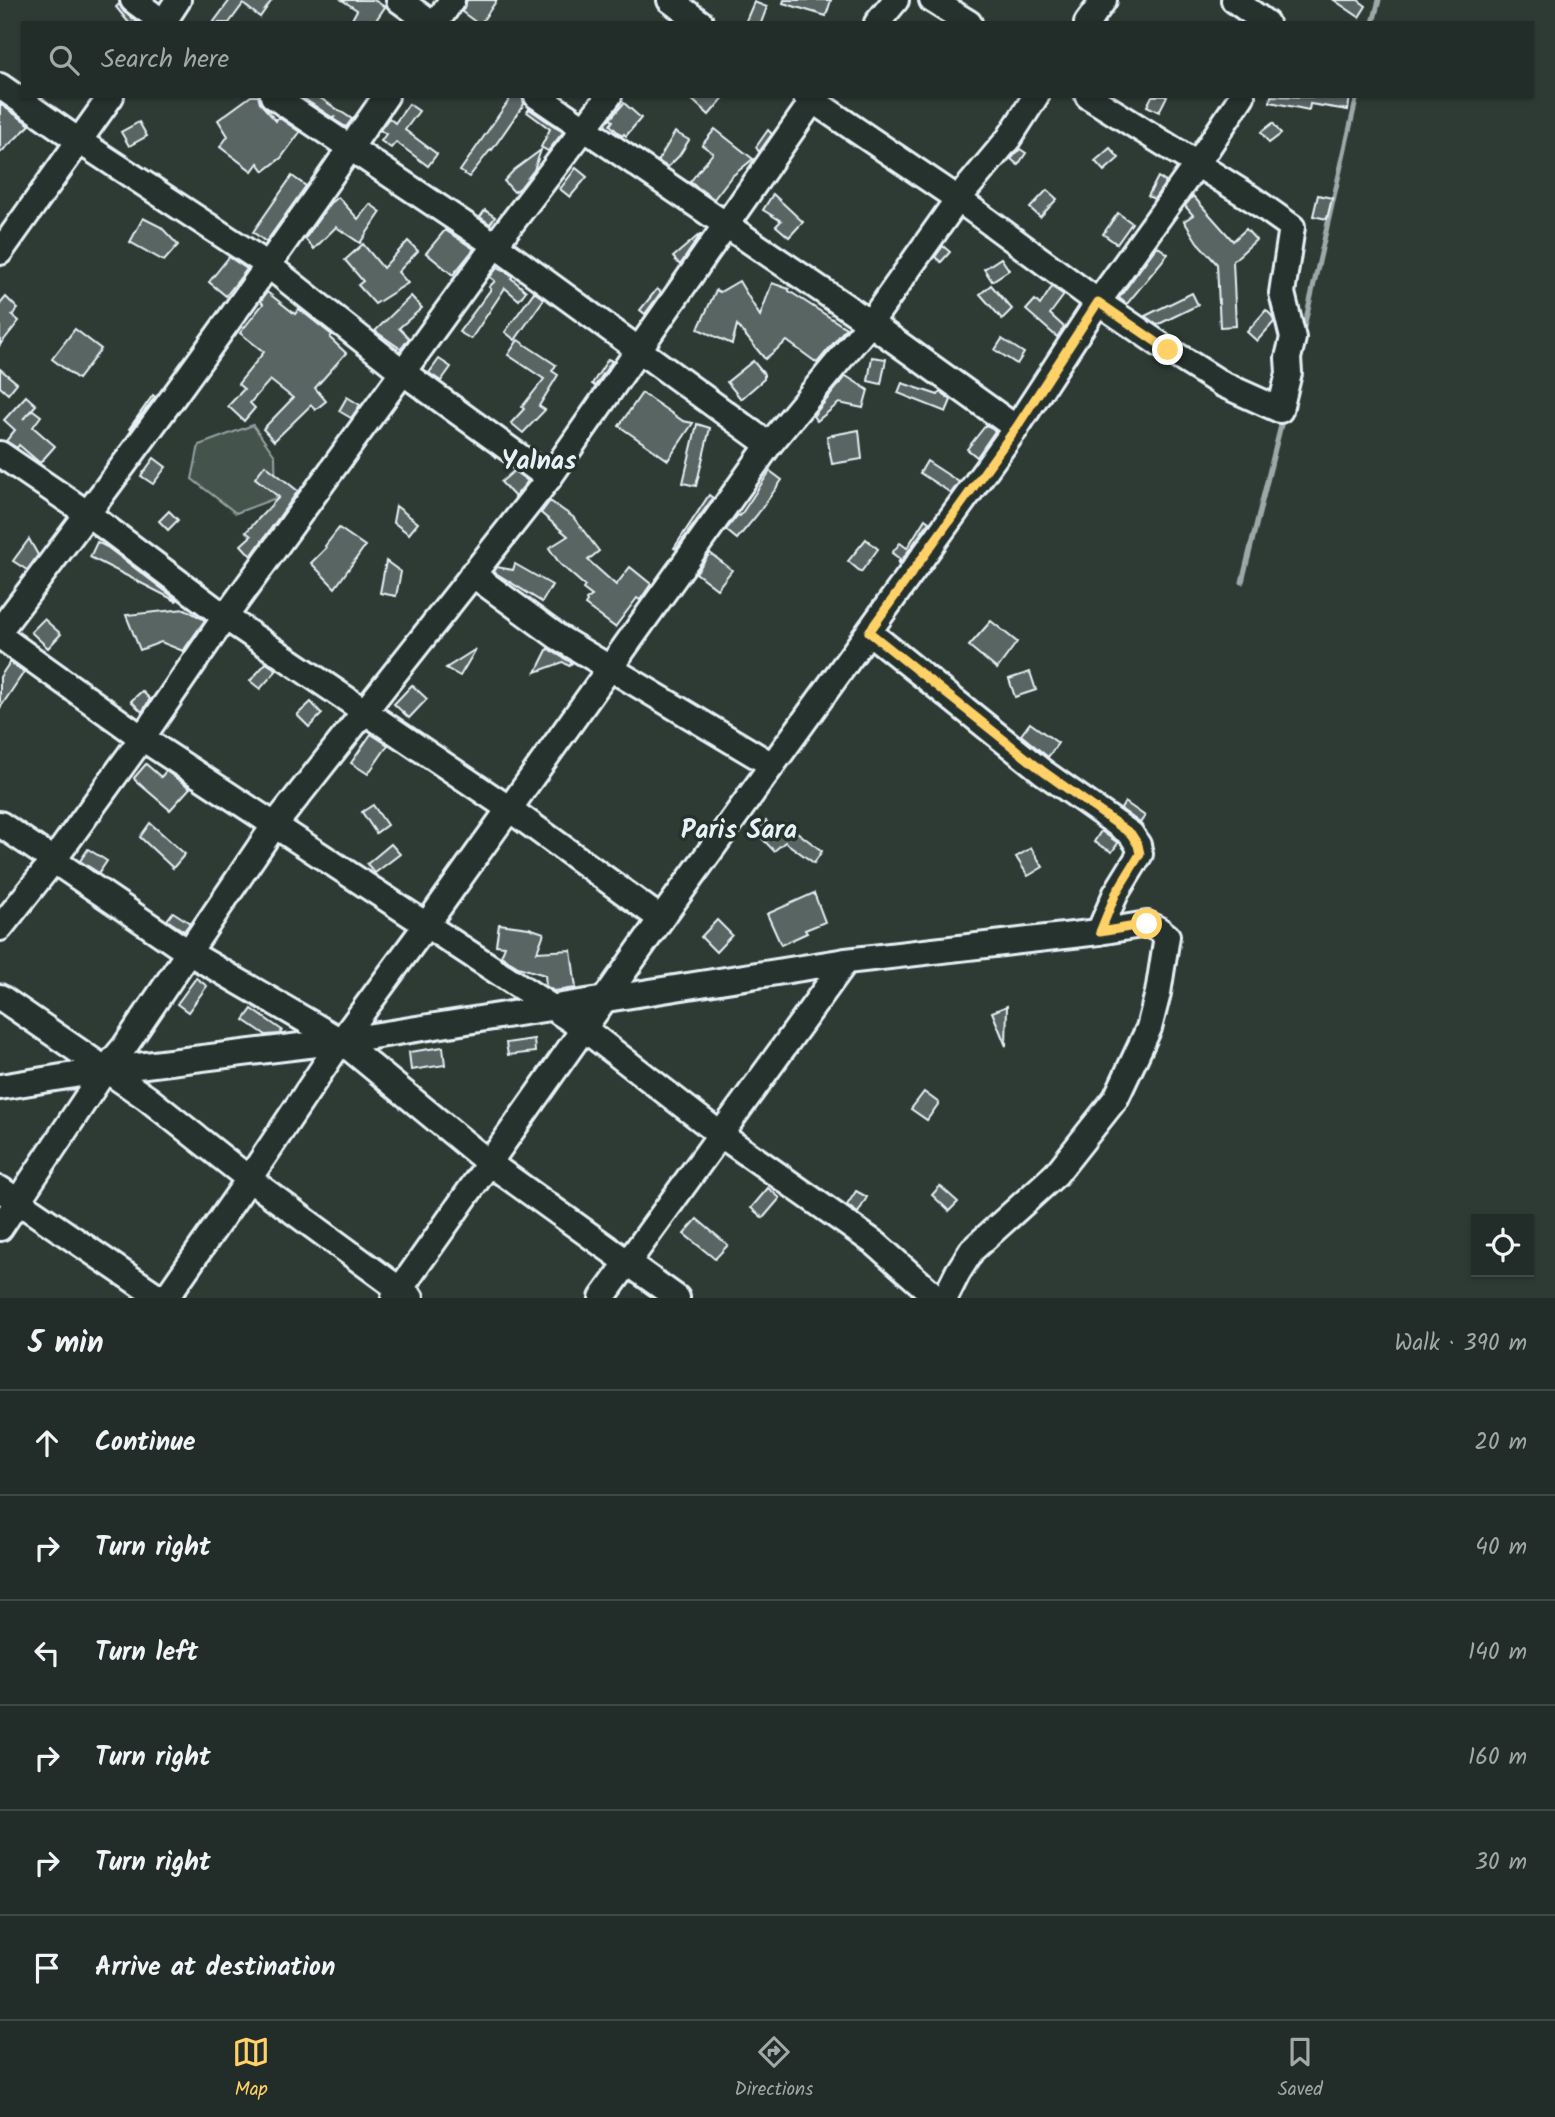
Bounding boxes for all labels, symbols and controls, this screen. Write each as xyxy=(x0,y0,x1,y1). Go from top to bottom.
search box xyxy=(21,21,1534,98)
text: Search here xyxy=(101,39,229,81)
icon: search xyxy=(45,41,83,79)
route end xyxy=(1152,334,1183,365)
district label: Yalnas xyxy=(502,441,576,483)
district label: Paris Sara xyxy=(681,810,797,852)
route start xyxy=(1131,908,1162,939)
map controls xyxy=(1471,1214,1534,1277)
button: locate xyxy=(1471,1214,1534,1277)
text: 5 min xyxy=(28,1320,104,1368)
text: Walk · 390 m xyxy=(1395,1326,1527,1362)
text: Continue xyxy=(95,1422,196,1464)
icon: ahead xyxy=(28,1424,66,1462)
text: 20 m xyxy=(1475,1425,1527,1461)
text: Turn right xyxy=(95,1527,211,1569)
icon: right xyxy=(28,1529,66,1567)
text: 40 m xyxy=(1475,1530,1527,1566)
text: Turn left xyxy=(95,1632,198,1674)
icon: left xyxy=(28,1634,66,1672)
text: 140 m xyxy=(1468,1635,1527,1671)
text: Turn right xyxy=(95,1737,211,1779)
icon: right xyxy=(28,1739,66,1777)
text: 160 m xyxy=(1468,1740,1527,1776)
text: Turn right xyxy=(95,1842,211,1884)
icon: right xyxy=(28,1844,66,1882)
text: 30 m xyxy=(1475,1845,1527,1881)
text: Arrive at destination xyxy=(95,1947,335,1989)
icon: arrive xyxy=(28,1949,66,1987)
tab: Map xyxy=(232,2033,270,2105)
tab: Directions xyxy=(735,2033,813,2105)
tab: Saved xyxy=(1278,2033,1323,2105)

